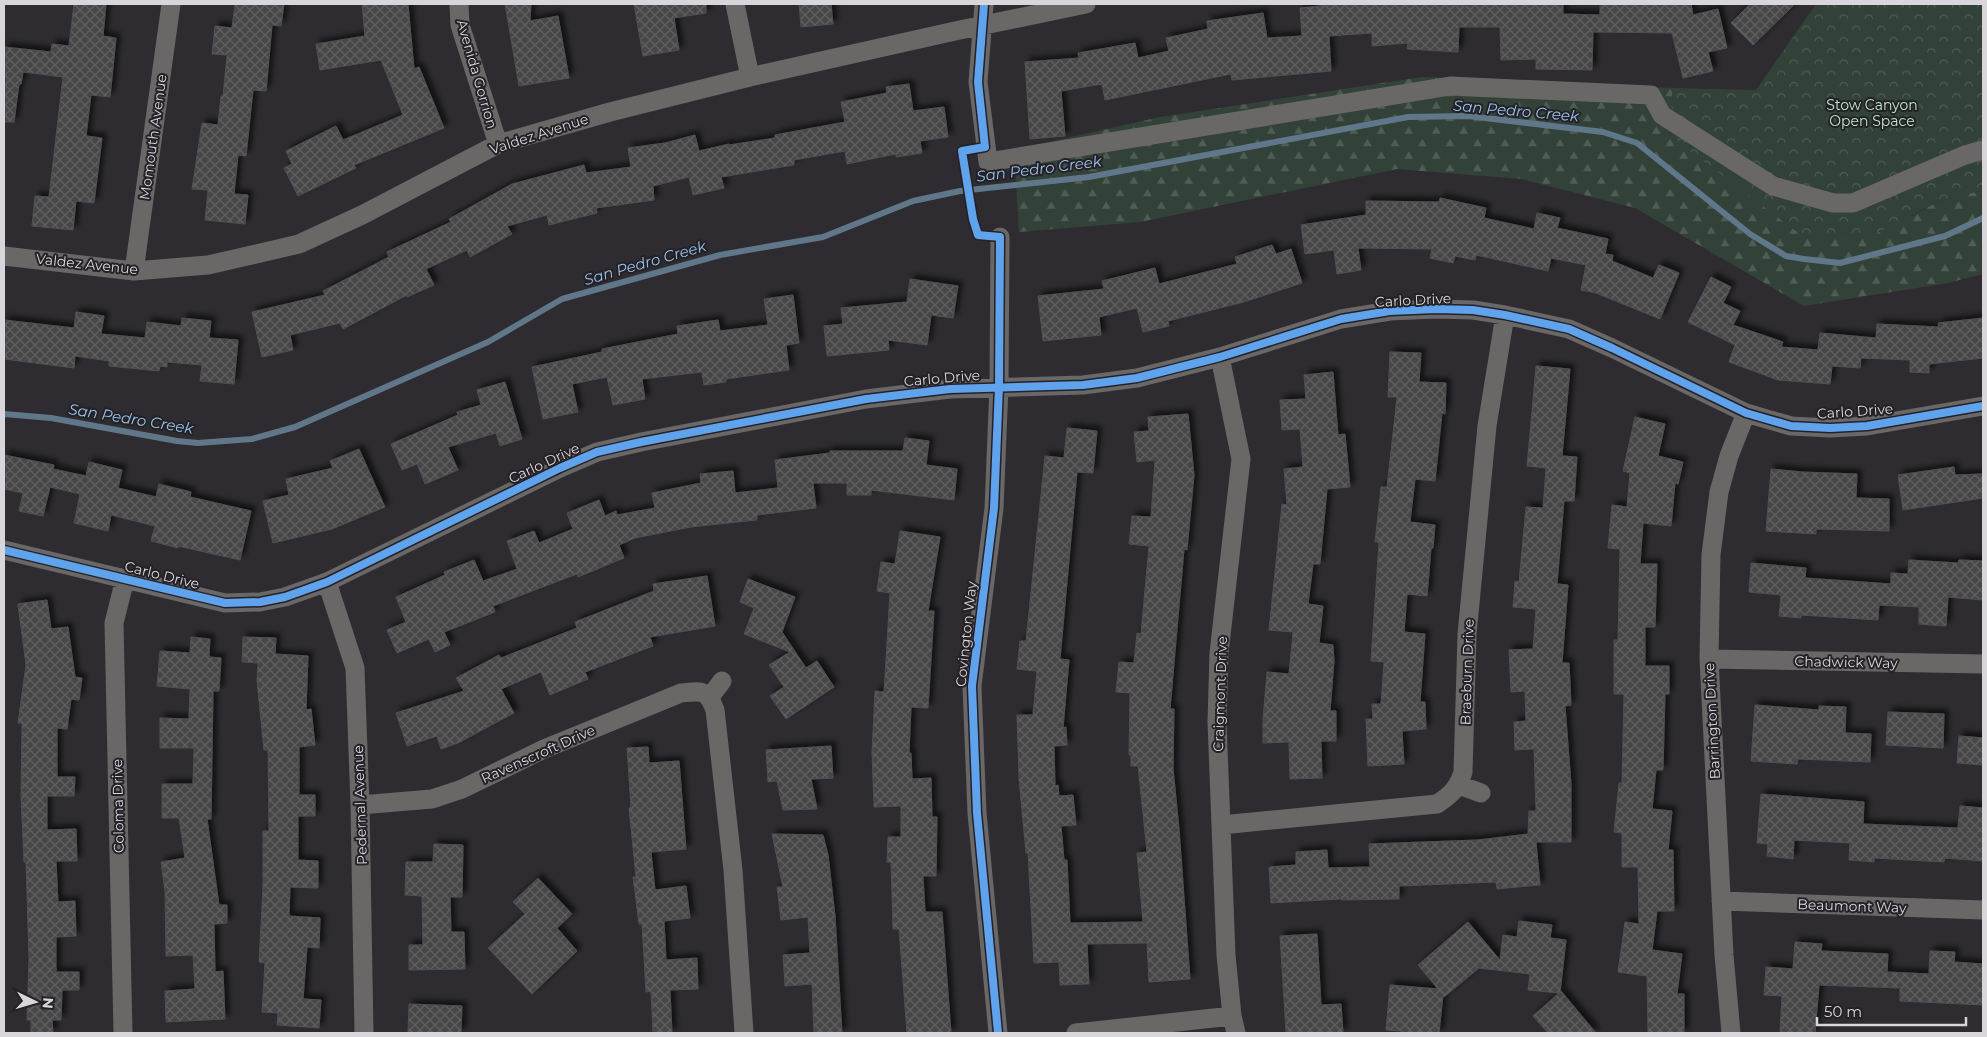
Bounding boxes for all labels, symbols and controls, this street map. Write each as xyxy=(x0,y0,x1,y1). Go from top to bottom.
street label: Avenida Gorrion xyxy=(453,17,501,131)
street label: Momouth Avenue xyxy=(135,73,171,201)
water label: San Pedro Creek xyxy=(1452,96,1581,126)
park label: Stow Canyon Open Space xyxy=(1826,96,1918,130)
street label: Valdez Avenue xyxy=(487,110,591,158)
water label: San Pedro Creek xyxy=(975,151,1104,186)
water label: San Pedro Creek xyxy=(582,236,709,289)
street label: Valdez Avenue xyxy=(35,250,139,278)
street label: Carlo Drive xyxy=(1374,289,1452,311)
street label: Carlo Drive xyxy=(903,366,981,390)
water label: San Pedro Creek xyxy=(67,399,196,438)
street label: Carlo Drive xyxy=(1816,399,1894,423)
street label: Carlo Drive xyxy=(506,439,582,487)
street label: Carlo Drive xyxy=(123,557,201,593)
street label: Covington Way xyxy=(951,580,981,688)
street label: Braeburn Drive xyxy=(1456,618,1478,726)
street label: Craigmont Drive xyxy=(1209,636,1231,752)
street label: Chadwick Way xyxy=(1794,652,1898,672)
street label: Barrington Drive xyxy=(1700,662,1724,780)
street label: Ravenscroft Drive xyxy=(478,721,598,787)
street label: Pedernal Avenue xyxy=(349,745,371,865)
street label: Coloma Drive xyxy=(108,759,128,853)
street label: Beaumont Way xyxy=(1797,895,1907,917)
north arrow xyxy=(10,977,60,1027)
scale bar xyxy=(1817,994,1966,1026)
text: N xyxy=(38,997,57,1010)
text: 50 m xyxy=(1824,1002,1862,1021)

